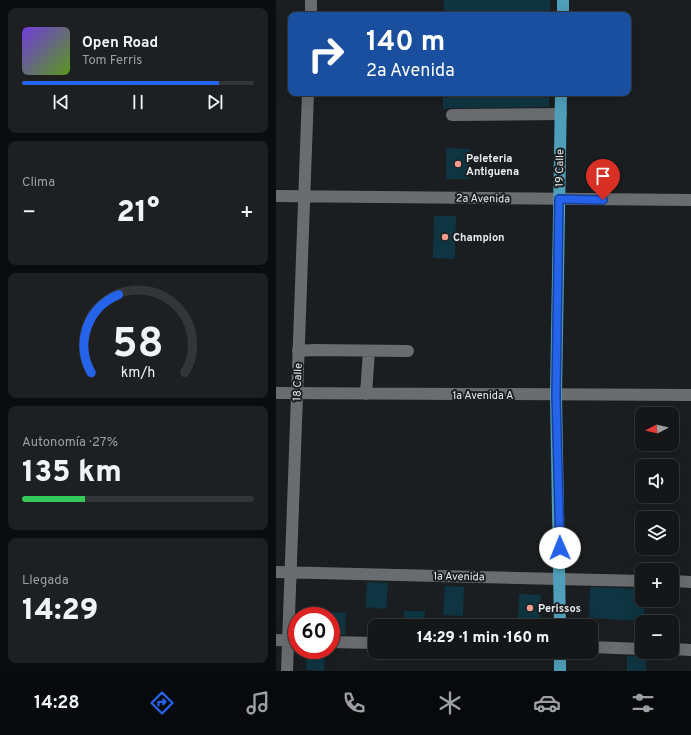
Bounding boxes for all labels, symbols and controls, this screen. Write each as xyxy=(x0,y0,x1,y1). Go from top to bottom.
text: 140 m xyxy=(366,25,445,61)
icon: right xyxy=(300,28,352,80)
text: Open Road xyxy=(82,34,158,53)
text: Tom Ferris xyxy=(82,53,142,69)
text: 2a Avenida xyxy=(366,60,455,83)
icon: previous xyxy=(50,91,72,113)
icon: pause xyxy=(127,91,149,113)
icon: next xyxy=(204,91,226,113)
street label: 19 Calle xyxy=(553,149,567,187)
place label: Peleteria Antiguena xyxy=(466,152,519,179)
marker: Peleteria Antiguena xyxy=(453,159,463,169)
pin xyxy=(586,159,620,200)
icon: arrive xyxy=(592,165,614,187)
text: Clima xyxy=(22,175,55,191)
street label: 2a Avenida xyxy=(456,192,510,206)
text: 21° xyxy=(116,195,160,232)
text: − xyxy=(22,200,36,227)
text: + xyxy=(240,200,254,227)
place label: Champion xyxy=(453,231,505,245)
marker: Champion xyxy=(440,232,450,242)
text: 58 xyxy=(112,319,164,372)
street label: 18 Calle xyxy=(290,363,306,401)
text: km/h xyxy=(121,364,155,382)
street label: 1a Avenida A xyxy=(453,389,513,403)
north arrow xyxy=(635,407,679,451)
map controls xyxy=(635,407,679,659)
text: Autonomía · 27% xyxy=(22,435,118,451)
text: 135 km xyxy=(22,455,122,492)
button: sound xyxy=(635,459,679,503)
button: layers xyxy=(635,511,679,555)
position arrow xyxy=(539,527,581,569)
button: + xyxy=(635,563,679,607)
street label: 1a Avenida xyxy=(433,570,485,584)
text: Llegada xyxy=(22,573,69,589)
text: 14:29 xyxy=(22,593,98,630)
place label: Perissos xyxy=(538,602,581,616)
marker: Perissos xyxy=(525,603,535,613)
speed limit sign: 60 xyxy=(288,607,340,659)
button: − xyxy=(635,615,679,659)
text: 14:29 · 1 min · 160 m xyxy=(417,629,549,648)
icon: directions xyxy=(148,689,176,717)
icon: music xyxy=(244,689,272,717)
icon: phone xyxy=(340,689,368,717)
icon: climate xyxy=(436,689,464,717)
icon: car xyxy=(533,689,561,717)
icon: filters xyxy=(629,689,657,717)
text: 14:28 xyxy=(34,692,80,715)

